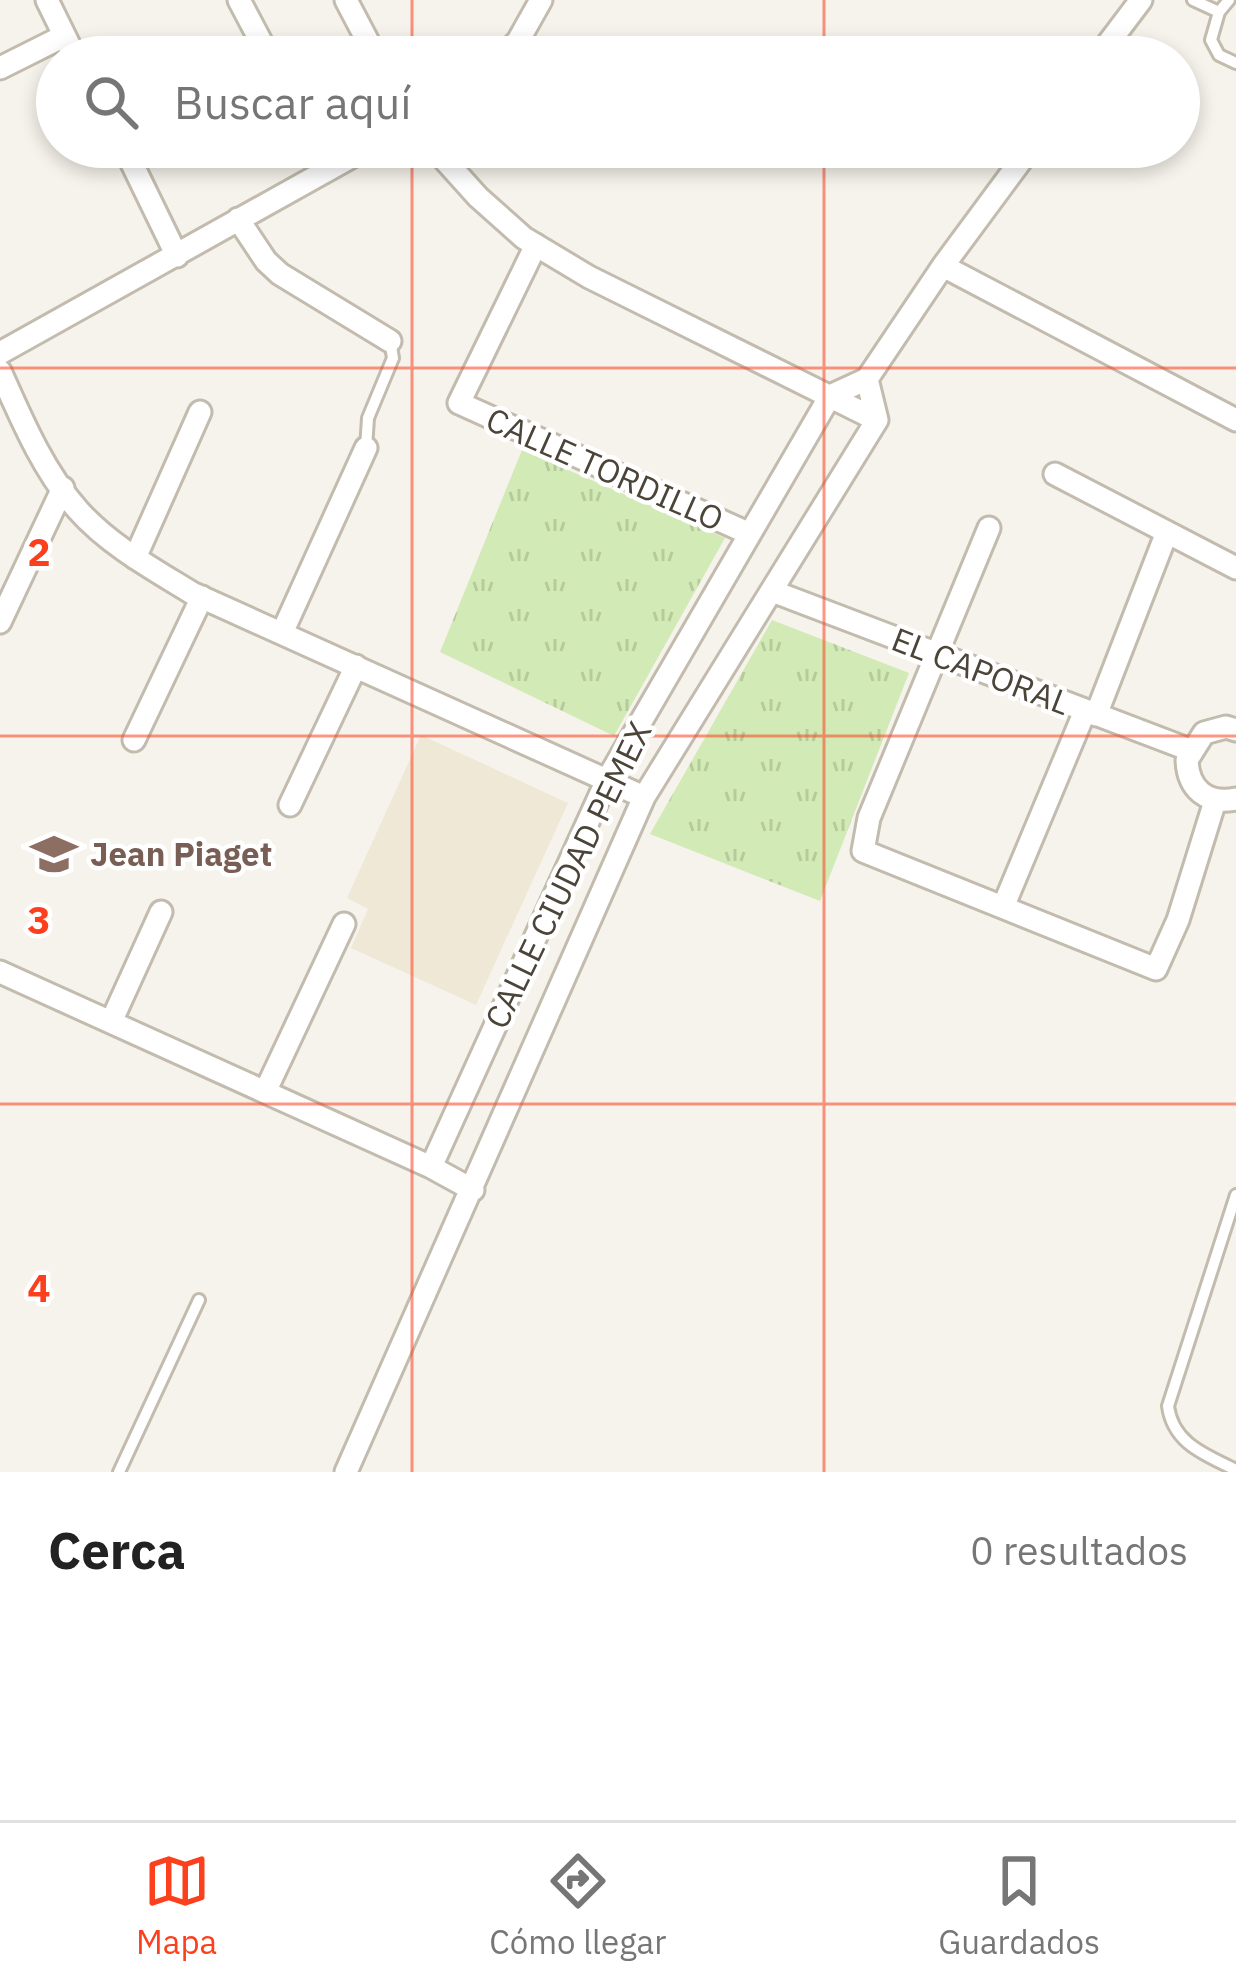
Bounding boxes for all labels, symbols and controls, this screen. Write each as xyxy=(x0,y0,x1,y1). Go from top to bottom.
search box xyxy=(36,36,1200,168)
icon: search xyxy=(78,69,144,135)
text: Buscar aquí xyxy=(174,73,412,131)
street label: CALLE TORDILLO xyxy=(480,397,731,540)
text: 2 xyxy=(27,526,51,577)
street label: EL CAPORAL xyxy=(886,617,1076,724)
street label: CALLE CIUDAD PEMEX xyxy=(475,714,661,1035)
school or university icon: Jean Piaget xyxy=(29,829,79,879)
place label: Jean Piaget xyxy=(90,832,272,875)
text: 3 xyxy=(27,894,51,945)
text: 4 xyxy=(27,1262,51,1313)
text: Cerca xyxy=(48,1517,186,1583)
text: 0 resultados xyxy=(970,1525,1188,1576)
tab: Mapa xyxy=(136,1848,217,1963)
tab: Cómo llegar xyxy=(489,1848,666,1963)
tab: Guardados xyxy=(938,1848,1100,1963)

